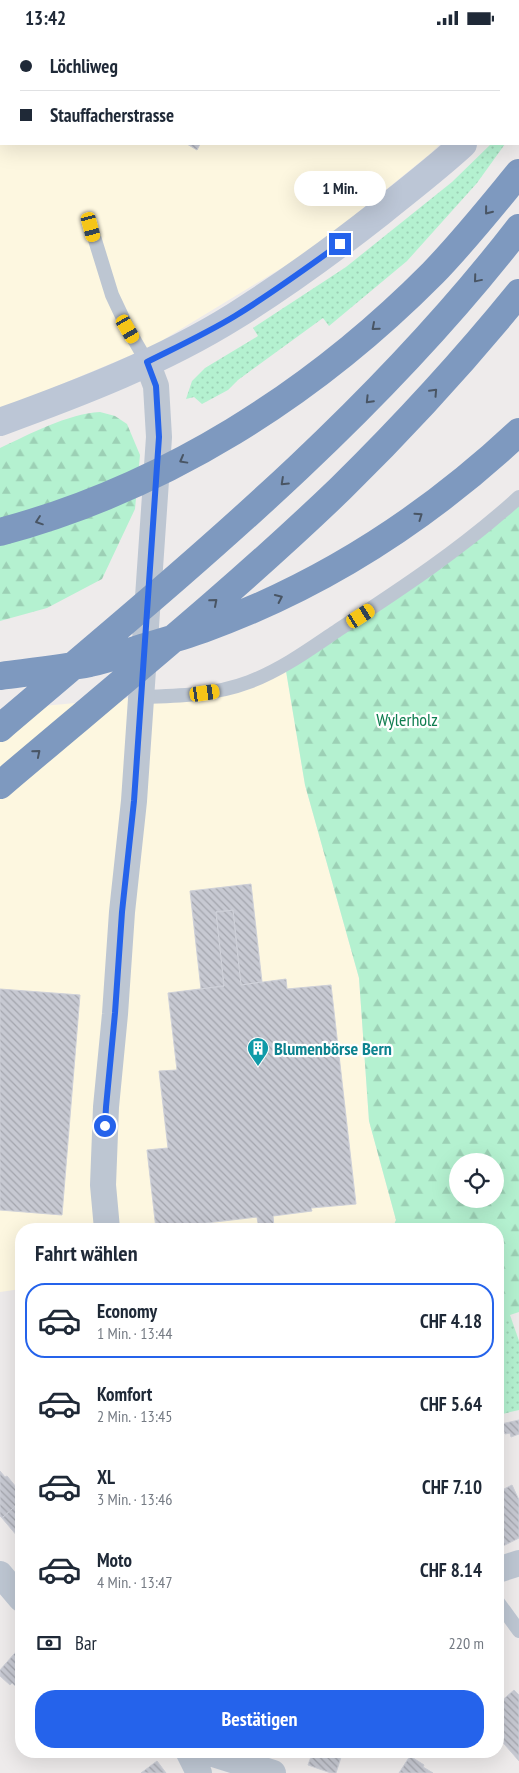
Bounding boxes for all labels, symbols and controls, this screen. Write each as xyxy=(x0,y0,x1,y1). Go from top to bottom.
text: 13:42 xyxy=(25,6,66,30)
text: Löchliweg xyxy=(50,54,118,78)
text: Stauffacherstrasse xyxy=(50,103,174,127)
callout: 1 Min. xyxy=(294,171,386,207)
text: 1 Min. xyxy=(322,178,358,198)
one-way arrow xyxy=(485,205,494,214)
car xyxy=(79,211,102,243)
route end xyxy=(329,233,351,255)
one-way arrow xyxy=(474,274,483,283)
car xyxy=(114,312,141,346)
one-way arrow xyxy=(372,321,381,330)
one-way arrow xyxy=(428,388,437,397)
one-way arrow xyxy=(365,394,374,403)
one-way arrow xyxy=(180,454,189,464)
one-way arrow xyxy=(280,476,289,485)
one-way arrow xyxy=(413,513,423,522)
one-way arrow xyxy=(35,515,44,525)
one-way arrow xyxy=(274,593,283,604)
one-way arrow xyxy=(208,600,217,608)
car xyxy=(344,602,377,630)
car xyxy=(189,683,220,703)
park label: Wylerholz xyxy=(376,708,438,731)
one-way arrow xyxy=(31,751,40,759)
building icon: Blumenbörse Bern xyxy=(246,1036,270,1067)
place label: Blumenbörse Bern xyxy=(274,1037,392,1060)
route start xyxy=(94,1115,116,1137)
map controls xyxy=(449,1153,504,1208)
button: locate xyxy=(449,1153,504,1208)
text: Fahrt wählen xyxy=(35,1239,138,1267)
icon: car xyxy=(37,1298,82,1343)
text: Economy xyxy=(97,1299,157,1323)
text: CHF 4.18 xyxy=(420,1309,482,1333)
text: 1 Min. · 13:44 xyxy=(97,1323,172,1343)
icon: car xyxy=(37,1381,82,1426)
text: Komfort xyxy=(97,1382,152,1406)
text: CHF 5.64 xyxy=(420,1392,482,1416)
text: 2 Min. · 13:45 xyxy=(97,1406,172,1426)
icon: car xyxy=(37,1464,82,1509)
text: XL xyxy=(97,1465,115,1489)
text: CHF 7.10 xyxy=(422,1475,482,1499)
text: 3 Min. · 13:46 xyxy=(97,1489,172,1509)
icon: car xyxy=(37,1547,82,1592)
text: Moto xyxy=(97,1548,132,1572)
text: CHF 8.14 xyxy=(420,1558,482,1582)
text: 4 Min. · 13:47 xyxy=(97,1572,172,1592)
icon: cash xyxy=(35,1629,63,1657)
text: Bar xyxy=(75,1631,97,1655)
text: 220 m xyxy=(449,1633,484,1653)
button: Bestätigen xyxy=(35,1690,484,1748)

